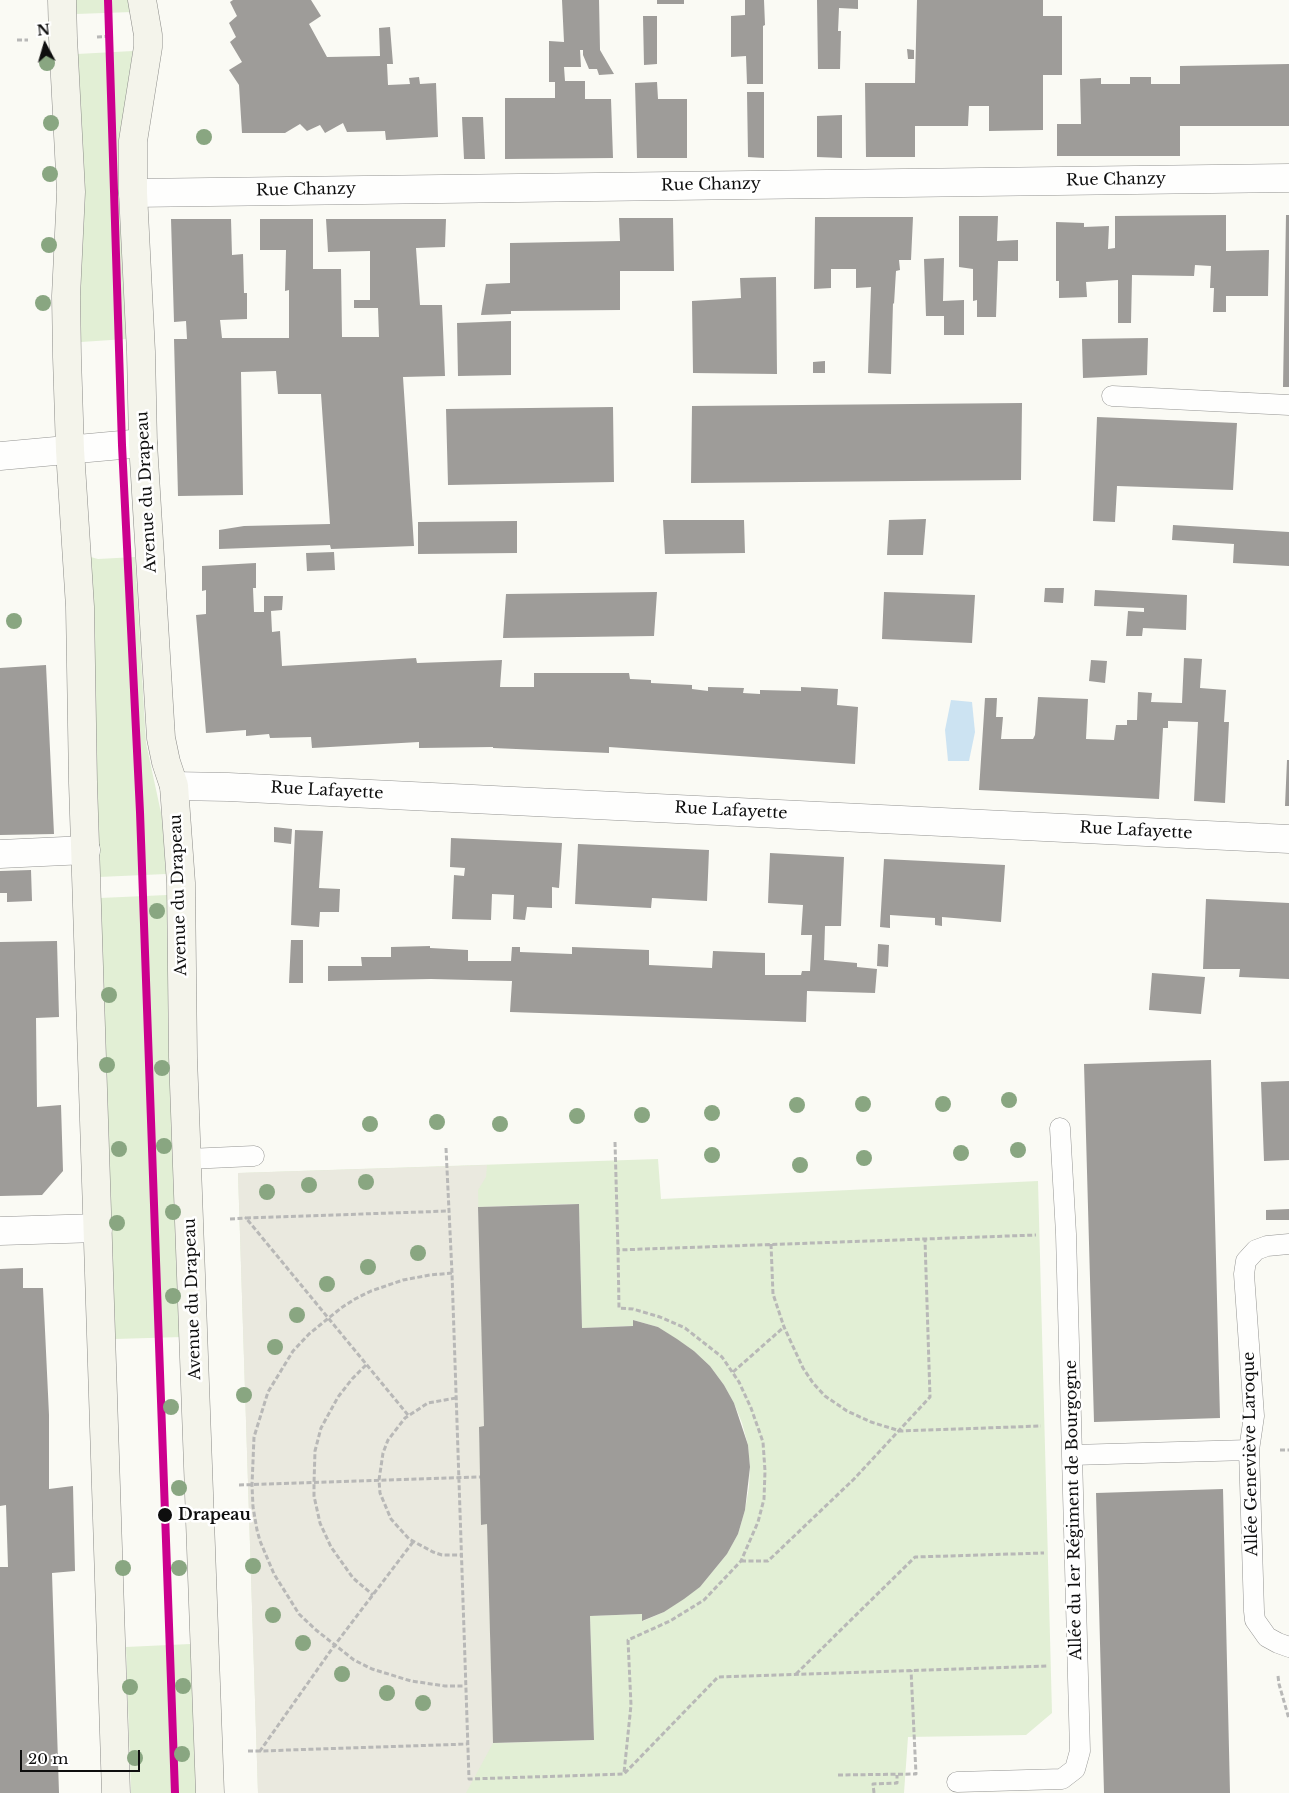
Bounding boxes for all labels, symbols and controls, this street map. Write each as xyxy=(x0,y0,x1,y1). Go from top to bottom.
north arrow xyxy=(20,20,70,70)
text: N xyxy=(36,20,51,40)
street label: Rue Chanzy xyxy=(1066,170,1166,190)
street label: Rue Chanzy xyxy=(661,175,761,195)
street label: Rue Chanzy xyxy=(256,180,356,200)
street label: Avenue du Drapeau xyxy=(133,411,161,573)
street label: Rue Lafayette xyxy=(270,778,384,804)
street label: Rue Lafayette xyxy=(674,798,788,824)
street label: Avenue du Drapeau xyxy=(167,814,191,976)
street label: Rue Lafayette xyxy=(1079,818,1193,844)
street label: Avenue du Drapeau xyxy=(181,1218,205,1380)
street label: Allée Geneviève Laroque xyxy=(1240,1351,1262,1557)
street label: Allée du 1er Régiment de Bourgogne xyxy=(1062,1360,1086,1660)
place label: Drapeau xyxy=(178,1505,251,1525)
marker: Drapeau xyxy=(156,1506,174,1524)
scale bar xyxy=(22,1740,142,1772)
text: 20 m xyxy=(28,1749,68,1768)

